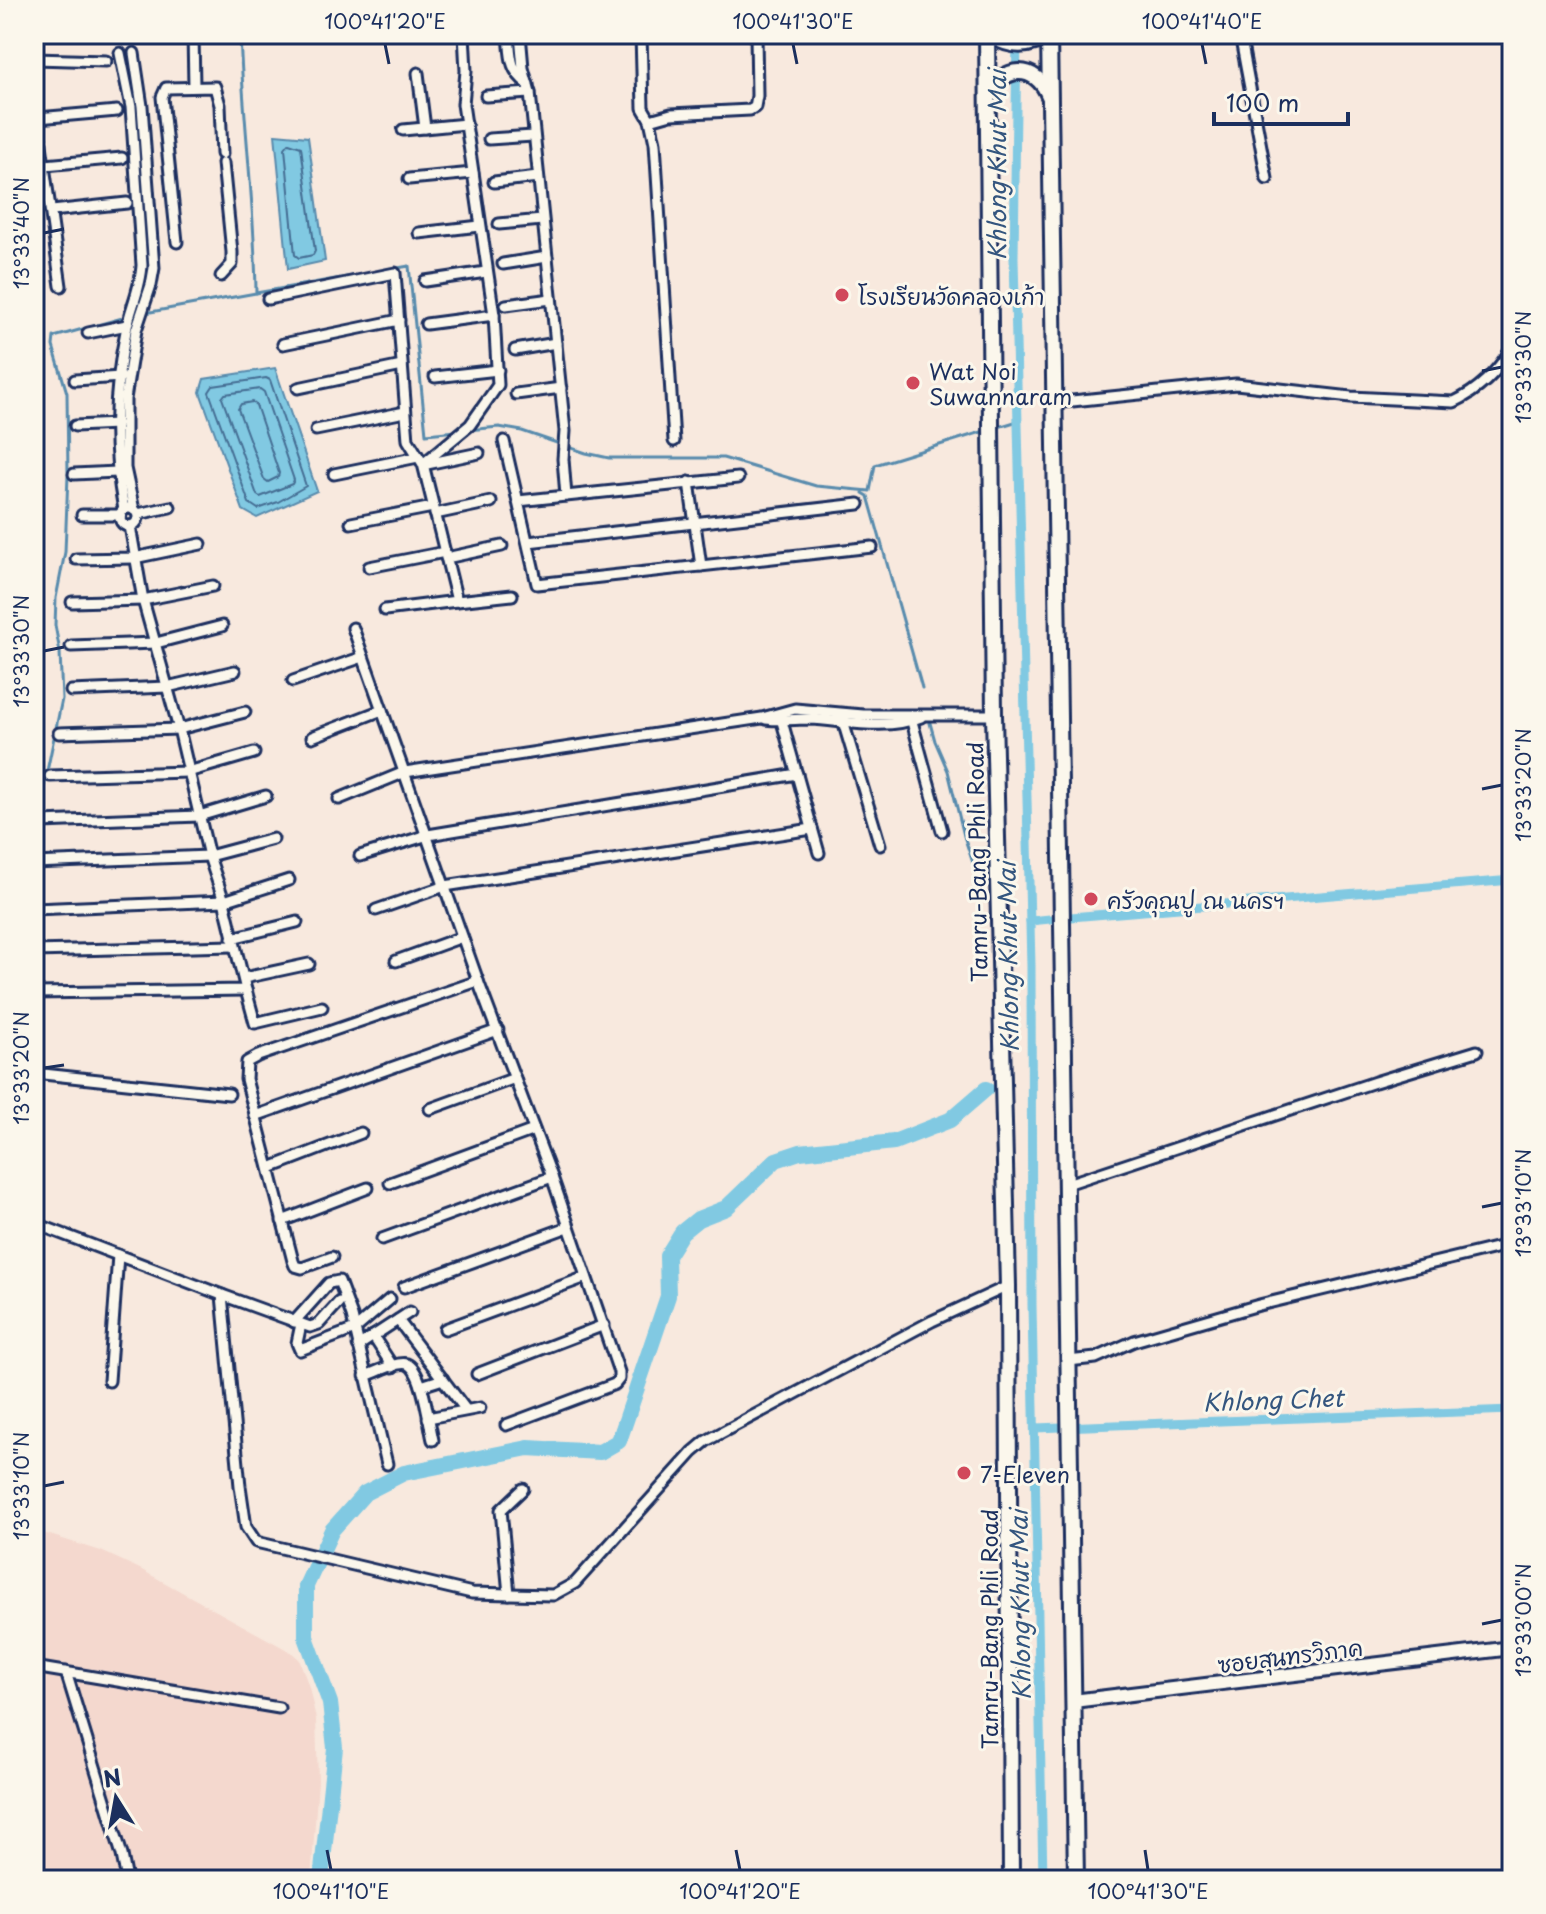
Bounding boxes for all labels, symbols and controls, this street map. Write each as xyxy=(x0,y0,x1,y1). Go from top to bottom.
text: 100°41'20"E xyxy=(324,6,446,36)
text: 100°41'30"E xyxy=(733,6,853,36)
text: 100°41'40"E xyxy=(1142,6,1262,36)
water label: Khlong Khut Mai xyxy=(978,66,1014,260)
scale bar xyxy=(1214,76,1348,126)
text: 100 m xyxy=(1226,84,1299,120)
text: 13°33'40"N xyxy=(6,177,36,289)
place label: โรงเรียนวัดคลองเก้า xyxy=(858,279,1045,312)
marker: โรงเรียนวัดคลองเก้า xyxy=(833,286,851,304)
text: 13°33'30"N xyxy=(1508,311,1538,423)
place label: Wat Noi Suwannaram xyxy=(929,354,1072,412)
marker: Wat Noi Suwannaram xyxy=(904,374,922,392)
text: 13°33'30"N xyxy=(6,595,36,707)
text: 13°33'20"N xyxy=(1508,728,1538,842)
street label: Tamru-Bang Phli Road xyxy=(957,742,995,982)
water label: Khlong Khut Mai xyxy=(987,858,1027,1053)
place label: ครัวคุณปู ณ นครฯ xyxy=(1107,883,1285,918)
marker: ครัวคุณปู ณ นครฯ xyxy=(1082,890,1100,908)
text: 13°33'20"N xyxy=(6,1011,36,1125)
text: 13°33'10"N xyxy=(1508,1149,1538,1257)
water label: Khlong Chet xyxy=(1202,1378,1347,1419)
text: 13°33'10"N xyxy=(6,1432,36,1540)
place label: 7-Eleven xyxy=(980,1457,1070,1490)
marker: 7-Eleven xyxy=(955,1464,973,1482)
water label: Khlong Khut Mai xyxy=(999,1506,1039,1701)
street label: Tamru-Bang Phli Road xyxy=(972,1509,1005,1749)
text: 13°33'00"N xyxy=(1508,1563,1538,1677)
street label: ซอยสุนทรวิภาค xyxy=(1216,1630,1365,1682)
north arrow xyxy=(76,1758,156,1838)
text: N xyxy=(100,1759,124,1795)
text: 100°41'10"E xyxy=(273,1876,389,1906)
text: 100°41'20"E xyxy=(679,1876,801,1906)
text: 100°41'30"E xyxy=(1088,1876,1208,1906)

